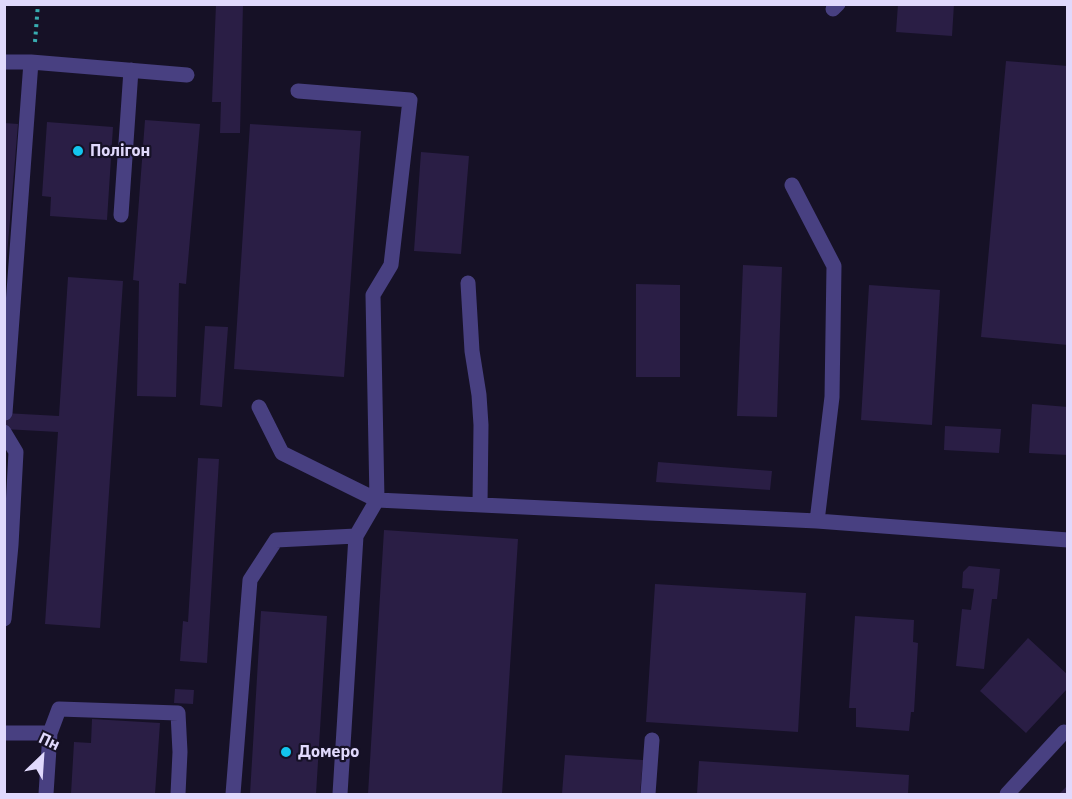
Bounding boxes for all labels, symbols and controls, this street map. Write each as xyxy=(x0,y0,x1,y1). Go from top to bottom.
place label: Полігон xyxy=(90,141,150,161)
marker: Полігон xyxy=(71,144,85,158)
north arrow xyxy=(12,727,72,787)
text: Пн xyxy=(36,727,63,754)
place label: Домеро xyxy=(298,742,359,762)
marker: Домеро xyxy=(279,745,293,759)

